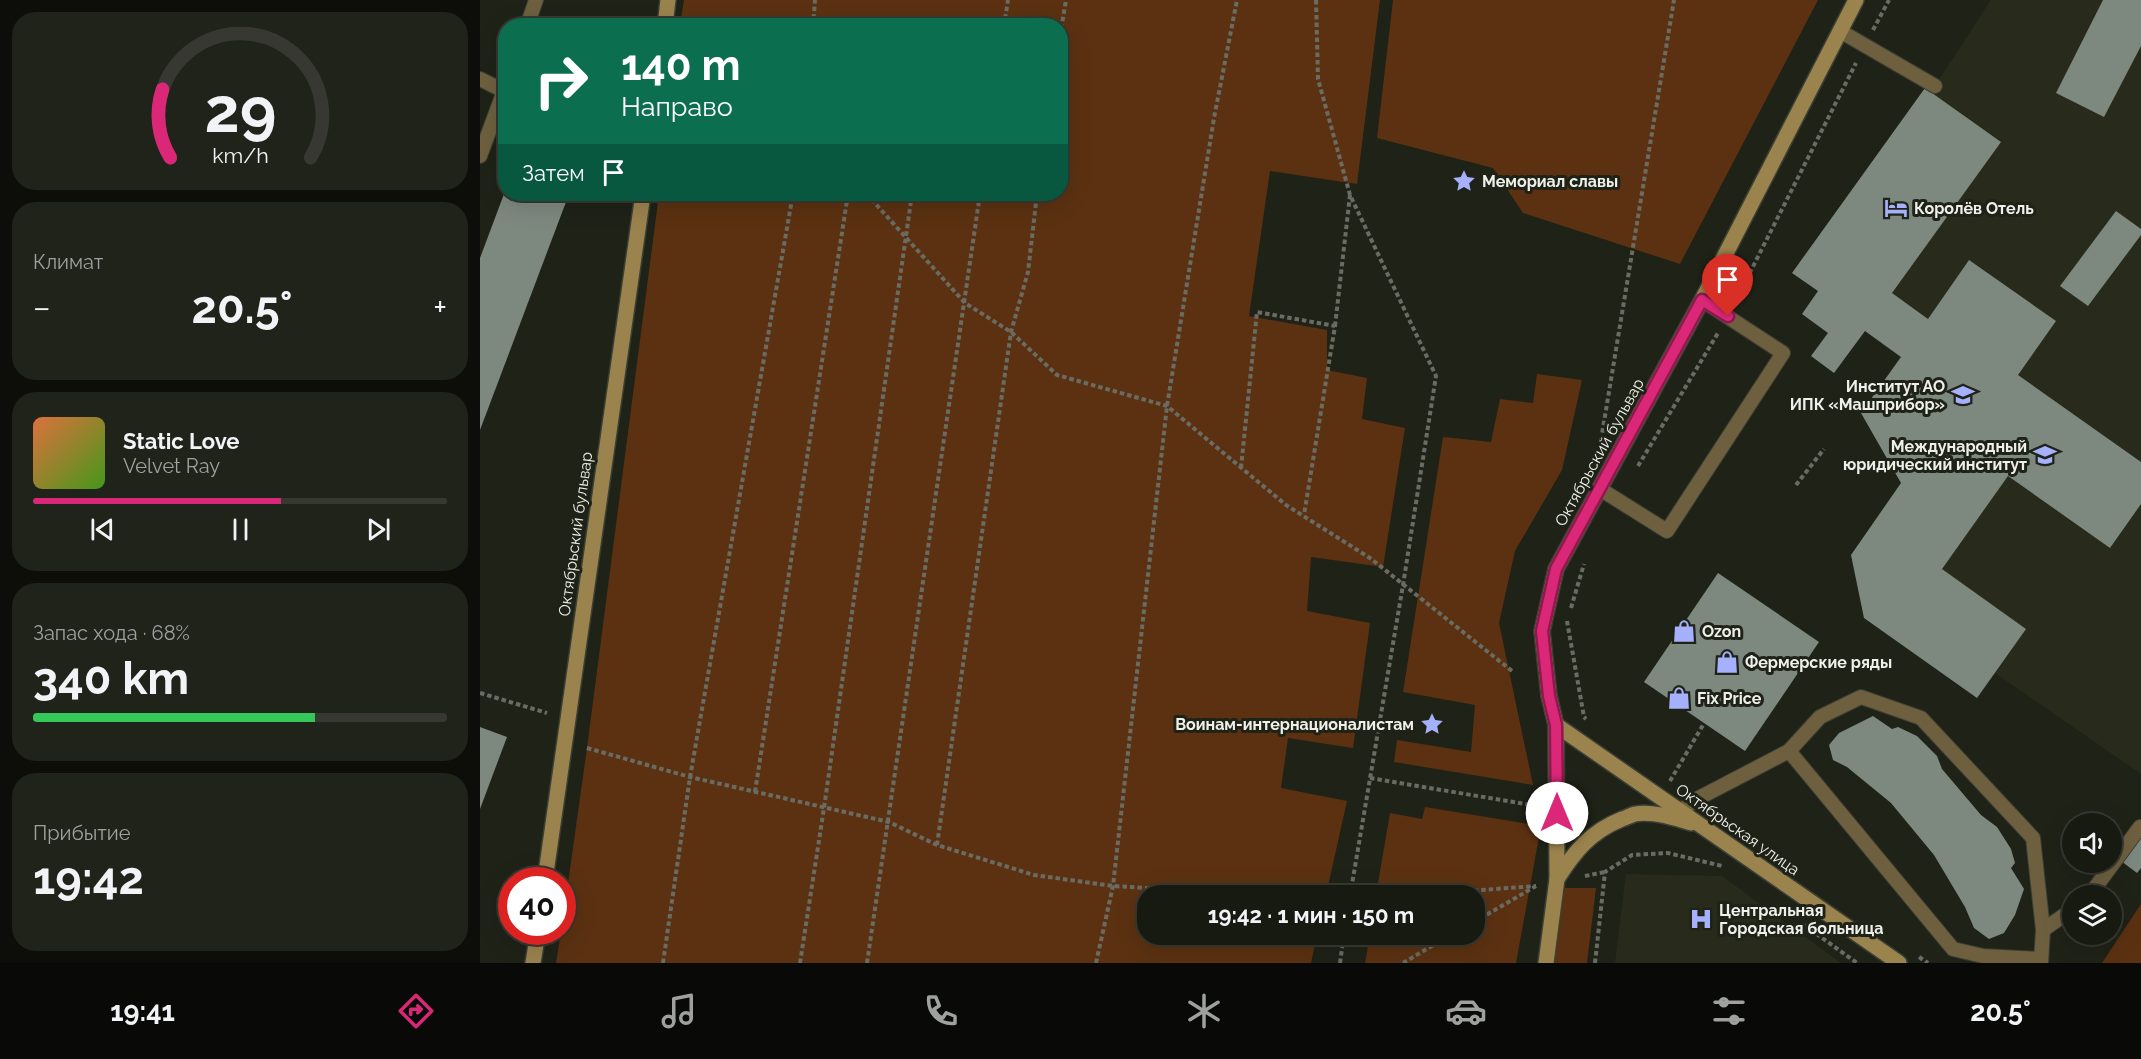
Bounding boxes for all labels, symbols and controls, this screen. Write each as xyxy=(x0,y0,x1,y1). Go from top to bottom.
text: 140 m xyxy=(621,41,741,90)
icon: right xyxy=(522,42,600,120)
text: 29 xyxy=(204,73,276,147)
text: Направо xyxy=(621,91,733,122)
text: km/h xyxy=(212,143,268,168)
icon: arrive xyxy=(597,156,630,189)
text: Затем xyxy=(522,160,585,186)
place icon: Мемориал славы xyxy=(1451,168,1477,194)
place label: Мемориал славы xyxy=(1482,172,1618,191)
hotel icon: Королёв Отель xyxy=(1883,195,1909,221)
place label: Королёв Отель xyxy=(1914,199,2034,218)
text: Климат xyxy=(33,250,103,274)
pin xyxy=(1702,254,1753,316)
icon: arrive xyxy=(1711,263,1744,296)
text: 20.5° xyxy=(192,281,292,334)
text: − xyxy=(33,288,51,327)
text: + xyxy=(433,288,447,327)
street label: Октябрьский бульвар xyxy=(1551,375,1648,529)
place label: Институт АО ИПК «Машприбор» xyxy=(1790,377,1945,414)
school or university icon: Институт АО ИПК «Машприбор» xyxy=(1950,382,1976,408)
text: Static Love xyxy=(123,428,240,454)
place label: Международный юридический институт xyxy=(1843,437,2027,474)
school or university icon: Международный юридический институт xyxy=(2032,442,2058,468)
street label: Октябрьский бульвар xyxy=(555,451,596,617)
text: Velvet Ray xyxy=(123,454,220,478)
icon: previous xyxy=(86,513,119,546)
icon: pause xyxy=(224,513,257,546)
icon: next xyxy=(362,513,395,546)
shop icon: Ozon xyxy=(1671,618,1697,644)
text: Запас хода · 68% xyxy=(33,621,190,645)
place label: Ozon xyxy=(1702,622,1741,641)
shop icon: Фермерские ряды xyxy=(1714,649,1740,675)
text: 340 km xyxy=(33,652,189,705)
place label: Фермерские ряды xyxy=(1745,653,1892,672)
shop icon: Fix Price xyxy=(1666,685,1692,711)
place label: Fix Price xyxy=(1697,689,1762,708)
place icon: Воинам-интернационалистам xyxy=(1419,711,1445,737)
place label: Воинам-интернационалистам xyxy=(1175,715,1414,734)
street label: Октябрьская улица xyxy=(1672,780,1803,879)
position arrow xyxy=(1525,781,1589,845)
map controls xyxy=(2062,813,2122,945)
button: sound xyxy=(2062,813,2122,873)
text: Прибытие xyxy=(33,821,130,845)
text: 19:42 xyxy=(33,852,144,905)
speed limit sign: 40 xyxy=(498,867,576,945)
button: layers xyxy=(2062,885,2122,945)
place label: Центральная Городская больница xyxy=(1719,901,1883,938)
text: 19:42 · 1 мин · 150 m xyxy=(1208,902,1414,928)
hospital icon: Центральная Городская больница xyxy=(1688,906,1714,932)
icon: directions xyxy=(395,990,437,1032)
icon: music xyxy=(658,990,700,1032)
icon: phone xyxy=(920,990,962,1032)
icon: climate xyxy=(1183,990,1225,1032)
icon: car xyxy=(1445,990,1487,1032)
icon: filters xyxy=(1708,990,1750,1032)
text: 19:41 xyxy=(110,996,175,1027)
text: 20.5° xyxy=(1970,996,2031,1027)

